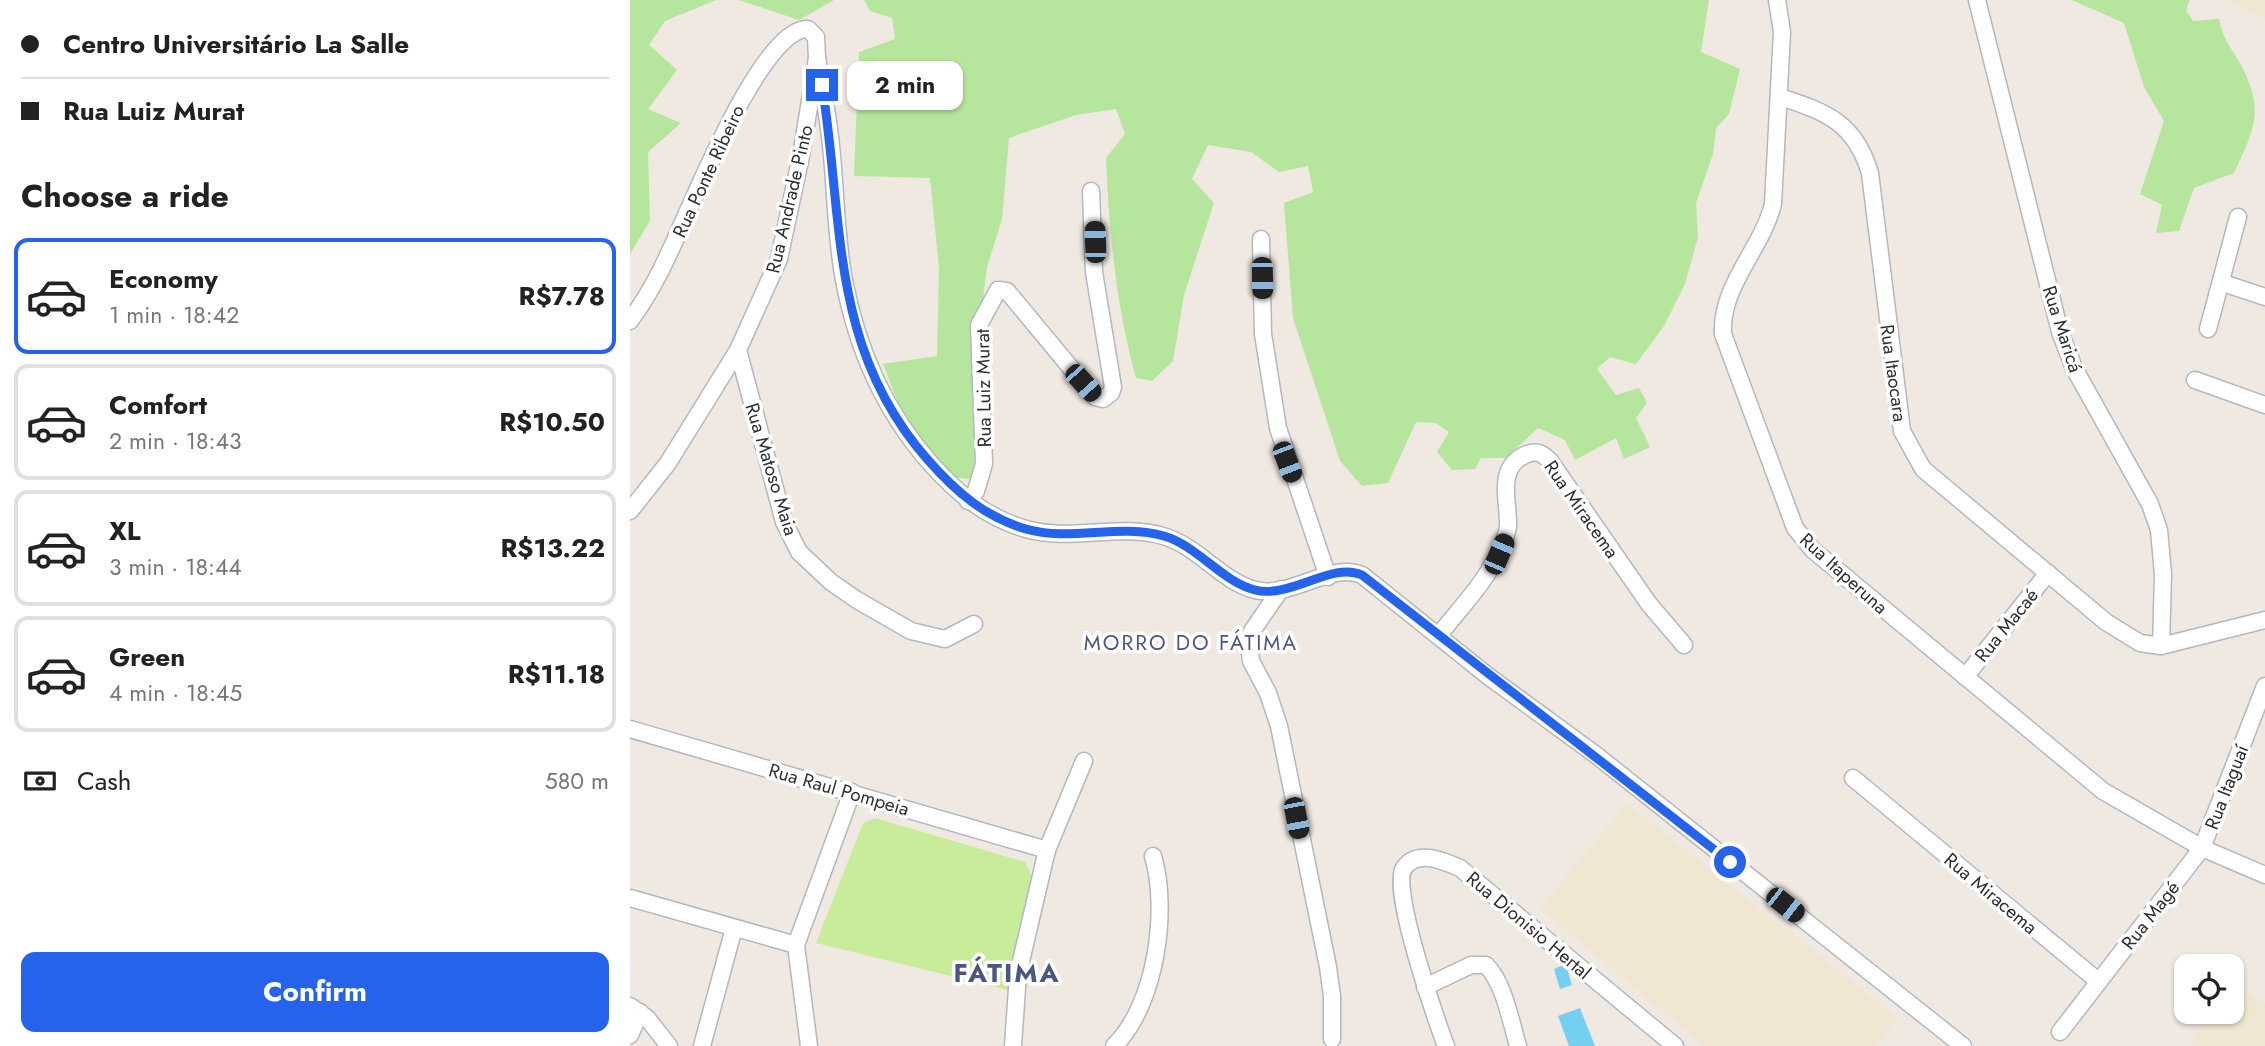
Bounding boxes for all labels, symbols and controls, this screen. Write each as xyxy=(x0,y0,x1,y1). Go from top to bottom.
text: Centro Universitário La Salle xyxy=(63,25,409,63)
callout: 2 min xyxy=(846,60,962,110)
text: 2 min xyxy=(875,68,935,102)
route end xyxy=(806,69,838,101)
text: Rua Luiz Murat xyxy=(63,92,244,130)
street label: Rua Ponte Ribeiro xyxy=(666,101,751,242)
street label: Rua Andrade Pinto xyxy=(759,122,820,276)
text: Choose a ride xyxy=(21,173,229,219)
car xyxy=(1084,221,1107,263)
car xyxy=(1252,257,1273,299)
text: Economy xyxy=(109,260,218,298)
icon: car xyxy=(25,265,88,328)
text: R$7.78 xyxy=(519,277,605,315)
street label: Rua Maricá xyxy=(2036,282,2089,376)
text: 1 min · 18:42 xyxy=(109,298,239,332)
street label: Rua Itaocara xyxy=(1873,323,1914,424)
street label: Rua Luiz Murat xyxy=(969,328,998,447)
car xyxy=(1062,360,1105,406)
text: Comfort xyxy=(109,386,207,424)
icon: car xyxy=(25,391,88,454)
street label: Rua Matoso Maia xyxy=(739,400,804,539)
text: R$10.50 xyxy=(499,403,605,441)
text: 2 min · 18:43 xyxy=(109,424,241,458)
car xyxy=(1270,439,1305,485)
street label: Rua Miracema xyxy=(1538,455,1625,564)
text: XL xyxy=(109,512,141,550)
icon: car xyxy=(25,517,88,580)
street label: Rua Itaperuna xyxy=(1794,527,1894,620)
text: R$13.22 xyxy=(501,529,605,567)
car xyxy=(1482,531,1517,577)
text: 3 min · 18:44 xyxy=(109,550,242,584)
street label: Rua Macaé xyxy=(1968,582,2045,668)
district label: MORRO DO FÁTIMA xyxy=(1084,628,1298,658)
text: Green xyxy=(109,638,185,676)
icon: car xyxy=(25,643,88,706)
text: R$11.18 xyxy=(508,655,605,693)
text: 4 min · 18:45 xyxy=(109,676,242,710)
street label: Rua Itaguaí xyxy=(2198,740,2255,833)
street label: Rua Raul Pompeia xyxy=(765,757,912,822)
icon: cash xyxy=(21,762,59,800)
text: Cash xyxy=(77,762,131,800)
text: 580 m xyxy=(545,764,609,798)
car xyxy=(1282,795,1311,841)
route start xyxy=(1714,846,1746,878)
street label: Rua Miracema xyxy=(1938,846,2043,940)
street label: Rua Dionisio Hertal xyxy=(1461,865,1597,986)
street label: Rua Magé xyxy=(2115,875,2186,955)
car xyxy=(1762,884,1809,926)
button: Confirm xyxy=(21,952,609,1032)
district label: FÁTIMA xyxy=(953,954,1061,992)
map controls xyxy=(2174,954,2244,1024)
button: locate xyxy=(2174,954,2244,1024)

